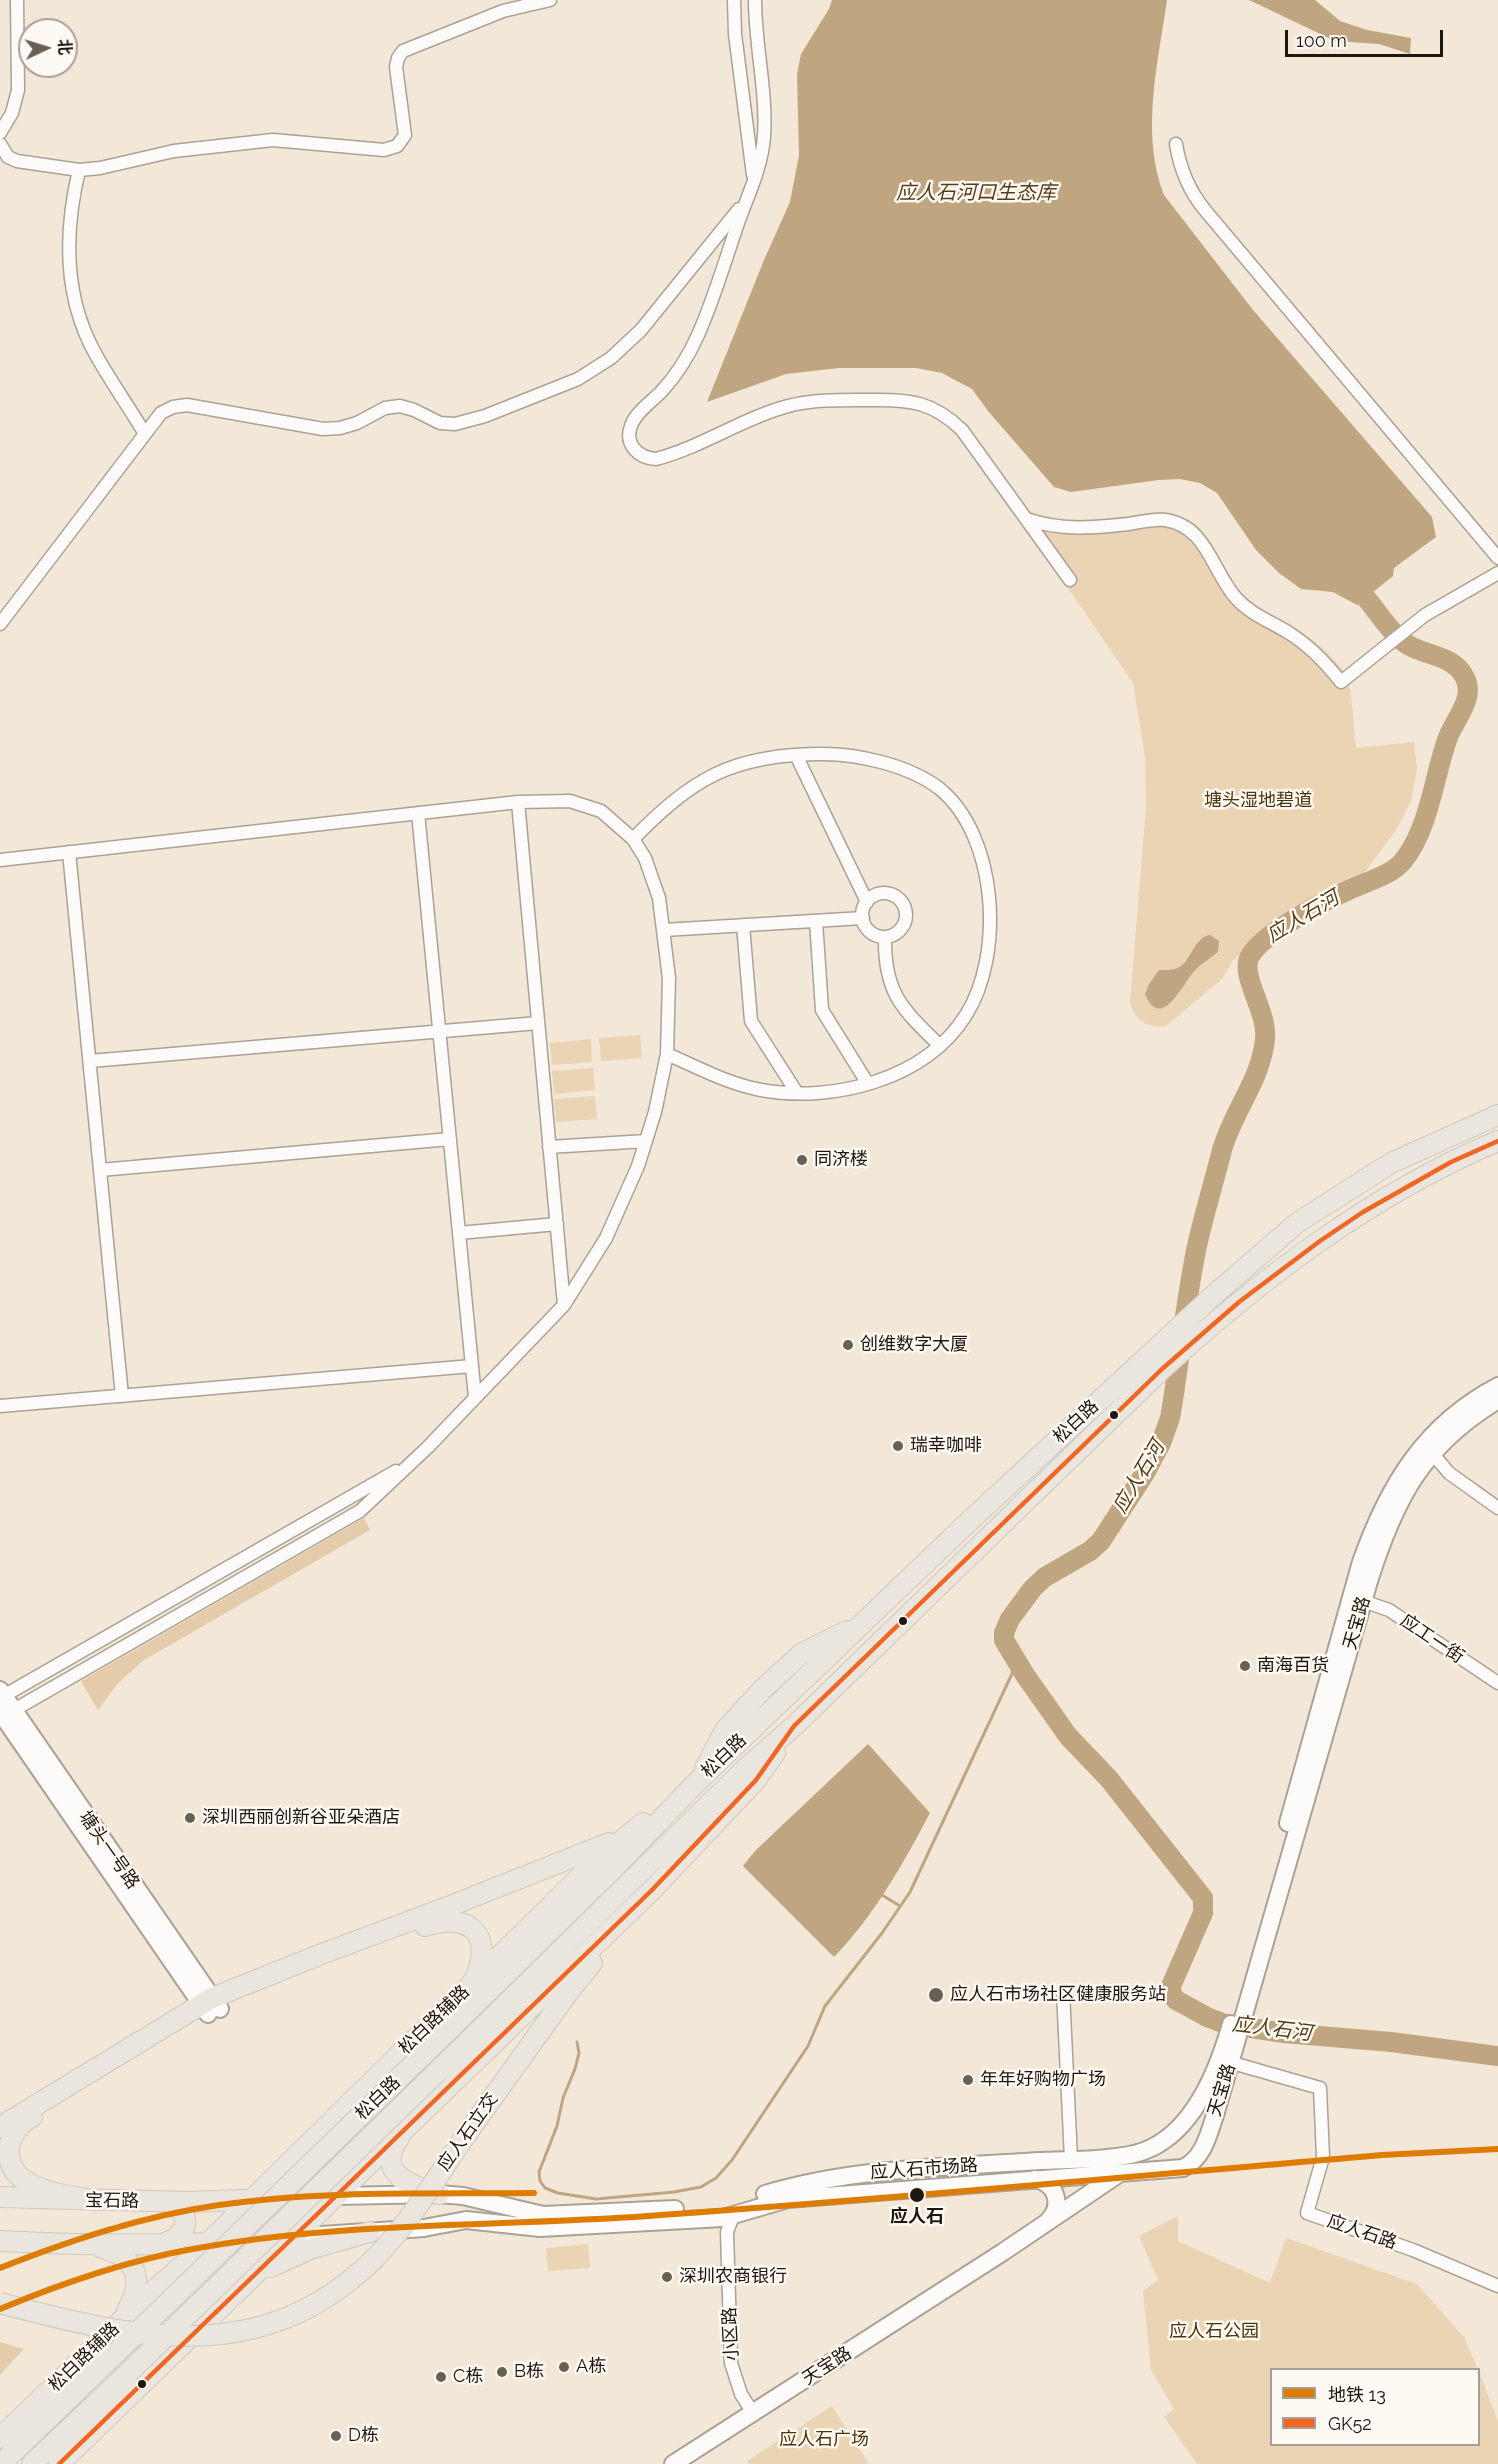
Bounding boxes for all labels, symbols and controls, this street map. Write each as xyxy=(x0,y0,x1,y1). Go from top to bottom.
north arrow xyxy=(18,18,78,78)
scale bar xyxy=(1288,18,1446,56)
text: 100 m xyxy=(1296,30,1347,51)
text: 北 xyxy=(54,38,74,55)
water label: 应人石河口生态库 xyxy=(896,181,1056,205)
park label: 塘头湿地碧道 xyxy=(1204,790,1312,812)
water label: 应人石河 xyxy=(1263,886,1343,948)
place label: 同济楼 xyxy=(814,1149,868,1171)
marker: 同济楼 xyxy=(795,1153,809,1167)
place label: 创维数字大厦 xyxy=(860,1334,968,1356)
marker: 创维数字大厦 xyxy=(841,1338,855,1352)
street label: 松白路 xyxy=(1049,1396,1103,1448)
unlabelled marker xyxy=(1108,1409,1120,1421)
place label: 瑞幸咖啡 xyxy=(910,1435,982,1457)
water label: 应人石河 xyxy=(1108,1437,1170,1517)
marker: 瑞幸咖啡 xyxy=(891,1439,905,1453)
street label: 天宝路 xyxy=(1339,1594,1375,1652)
street label: 应工一街 xyxy=(1396,1610,1468,1668)
unlabelled marker xyxy=(897,1615,909,1627)
place label: 南海百货 xyxy=(1257,1655,1329,1677)
marker: 南海百货 xyxy=(1238,1659,1252,1673)
street label: 松白路 xyxy=(697,1729,751,1783)
street label: 塘头一号路 xyxy=(74,1807,144,1893)
place label: 深圳西丽创新谷亚朵酒店 xyxy=(202,1807,400,1829)
marker: 深圳西丽创新谷亚朵酒店 xyxy=(183,1811,197,1825)
street label: 松白路辅路 xyxy=(394,1981,474,2059)
place label: 应人石市场社区健康服务站 xyxy=(950,1984,1166,2006)
marker: 应人石市场社区健康服务站 xyxy=(927,1986,945,2004)
water label: 应人石河 xyxy=(1231,2012,1313,2046)
street label: 天宝路 xyxy=(1204,2061,1240,2119)
place label: 年年好购物广场 xyxy=(980,2069,1106,2091)
street label: 松白路 xyxy=(351,2071,405,2125)
marker: 年年好购物广场 xyxy=(961,2073,975,2087)
street label: 应人石立交 xyxy=(433,2089,503,2175)
street label: 应人石市场路 xyxy=(869,2154,979,2184)
marker: 应人石 xyxy=(908,2186,926,2204)
street label: 宝石路 xyxy=(85,2190,139,2212)
place label: 应人石 xyxy=(890,2206,944,2228)
street label: 应人石路 xyxy=(1324,2210,1400,2254)
place label: 深圳农商银行 xyxy=(679,2266,787,2288)
marker: 深圳农商银行 xyxy=(660,2270,674,2284)
street label: 小区路 xyxy=(719,2306,743,2362)
street label: 松白路辅路 xyxy=(44,2318,124,2396)
park label: 应人石公园 xyxy=(1169,2321,1259,2343)
street label: 天宝路 xyxy=(798,2342,856,2390)
place label: A栋 xyxy=(576,2356,606,2378)
marker: A栋 xyxy=(557,2360,571,2374)
place label: B栋 xyxy=(514,2361,544,2383)
marker: B栋 xyxy=(495,2365,509,2379)
place label: C栋 xyxy=(453,2366,483,2388)
legend xyxy=(1270,2368,1480,2446)
marker: C栋 xyxy=(434,2370,448,2384)
unlabelled marker xyxy=(136,2378,148,2390)
text: 地铁 13 xyxy=(1328,2384,1386,2405)
text: GK52 xyxy=(1328,2413,1372,2434)
place label: D栋 xyxy=(348,2425,379,2447)
marker: D栋 xyxy=(329,2429,343,2443)
park label: 应人石广场 xyxy=(779,2429,869,2451)

